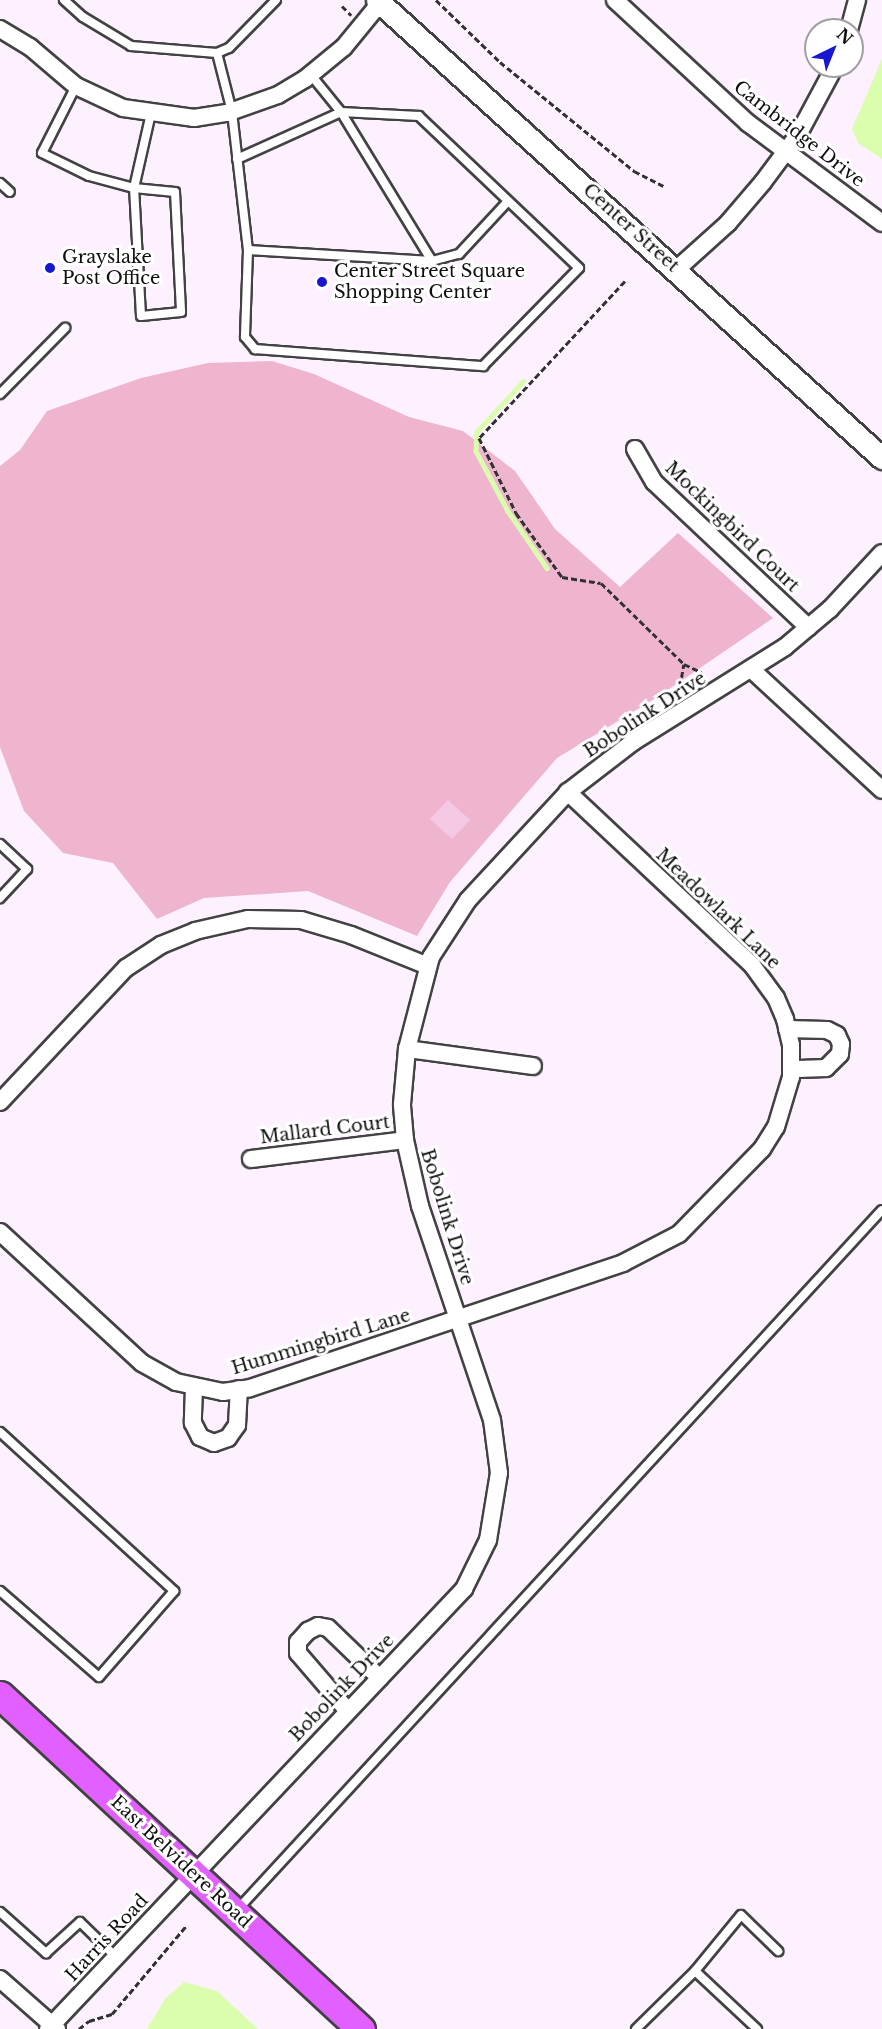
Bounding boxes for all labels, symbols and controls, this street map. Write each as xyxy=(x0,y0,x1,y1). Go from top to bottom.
north arrow xyxy=(804,18,864,78)
text: N xyxy=(833,24,857,49)
street label: Cambridge Drive xyxy=(729,76,869,192)
street label: Center Street xyxy=(578,179,684,277)
place label: Grayslake Post Office xyxy=(62,247,160,290)
marker: Grayslake Post Office xyxy=(43,261,57,275)
place label: Center Street Square Shopping Center xyxy=(334,261,525,304)
marker: Center Street Square Shopping Center xyxy=(315,275,329,289)
street label: Mockingbird Court xyxy=(660,457,804,597)
street label: Bobolink Drive xyxy=(580,667,710,763)
street label: Meadowlark Lane xyxy=(651,844,785,974)
street label: Mallard Court xyxy=(259,1111,391,1149)
street label: Bobolink Drive xyxy=(416,1146,478,1288)
street label: Hummingbird Lane xyxy=(229,1305,413,1379)
street label: Bobolink Drive xyxy=(285,1630,399,1746)
street label: East Belvidere Road xyxy=(106,1791,256,1933)
street label: Harris Road xyxy=(61,1890,153,1986)

